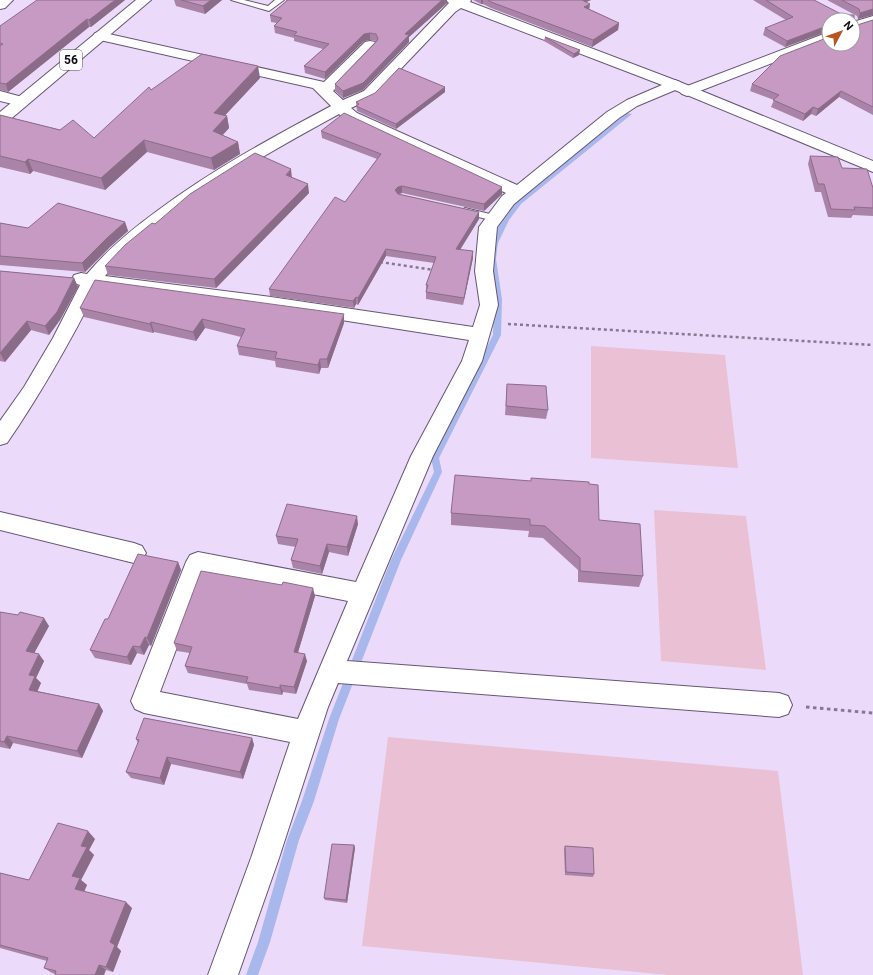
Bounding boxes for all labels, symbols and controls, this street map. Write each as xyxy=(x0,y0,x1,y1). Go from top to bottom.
north arrow xyxy=(821,12,861,52)
text: N xyxy=(841,19,856,33)
road number: 56 xyxy=(60,50,82,70)

